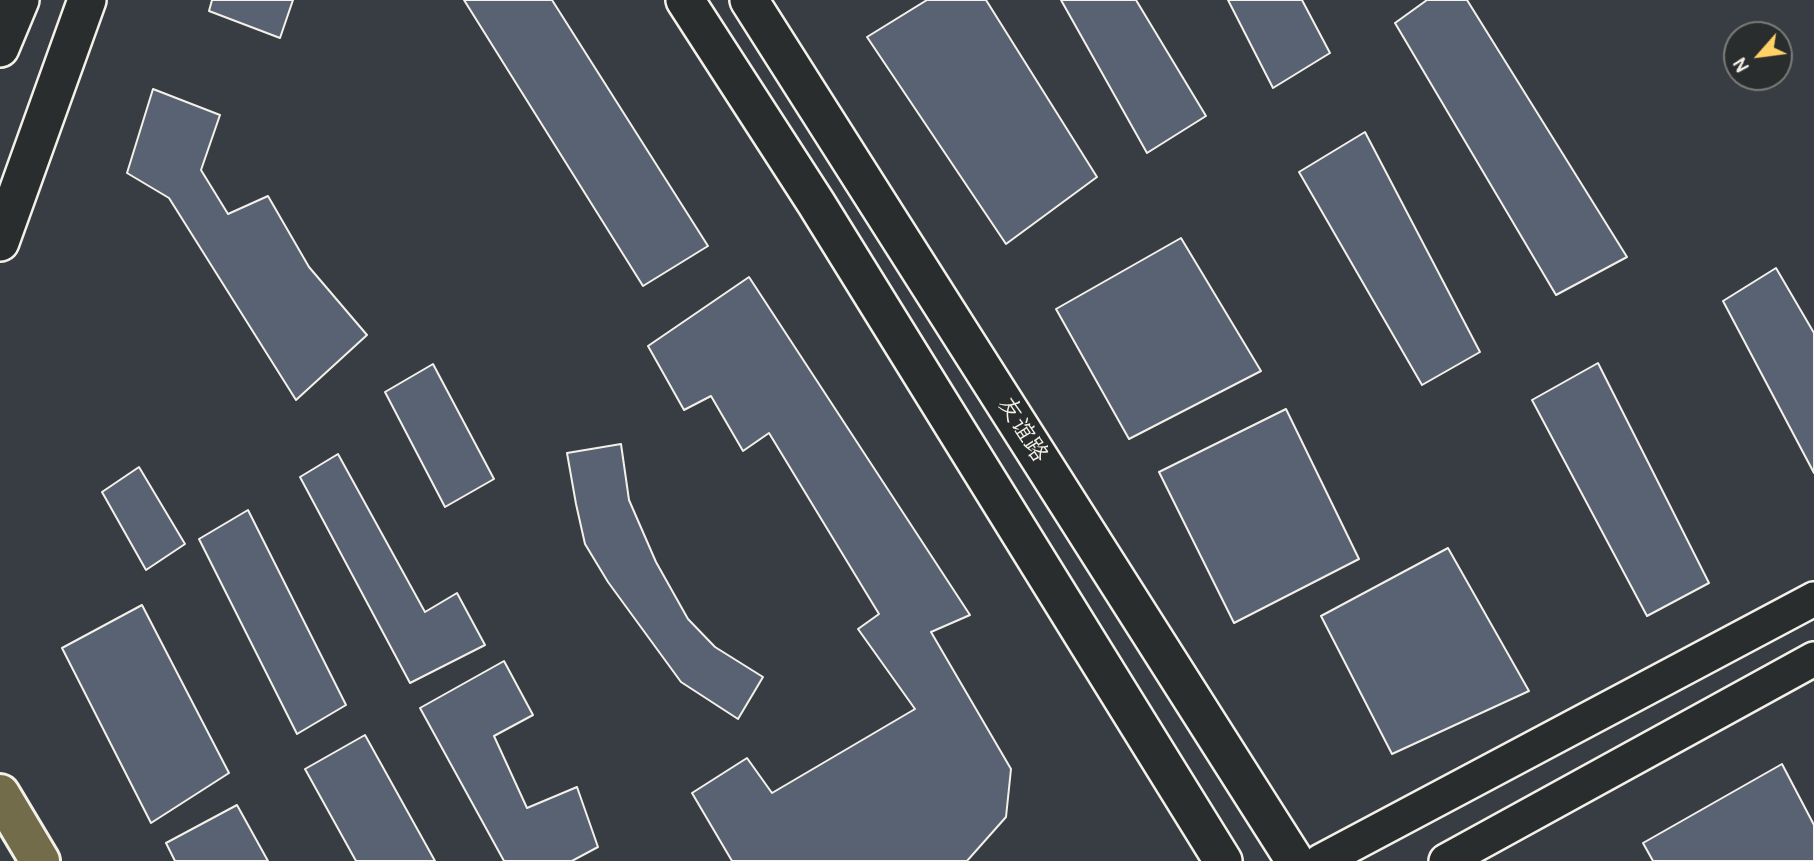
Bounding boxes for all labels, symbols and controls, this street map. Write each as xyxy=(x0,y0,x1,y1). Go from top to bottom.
north arrow xyxy=(1723,21,1793,91)
text: N xyxy=(1728,54,1755,76)
street label: 友谊路 xyxy=(991,392,1053,468)

